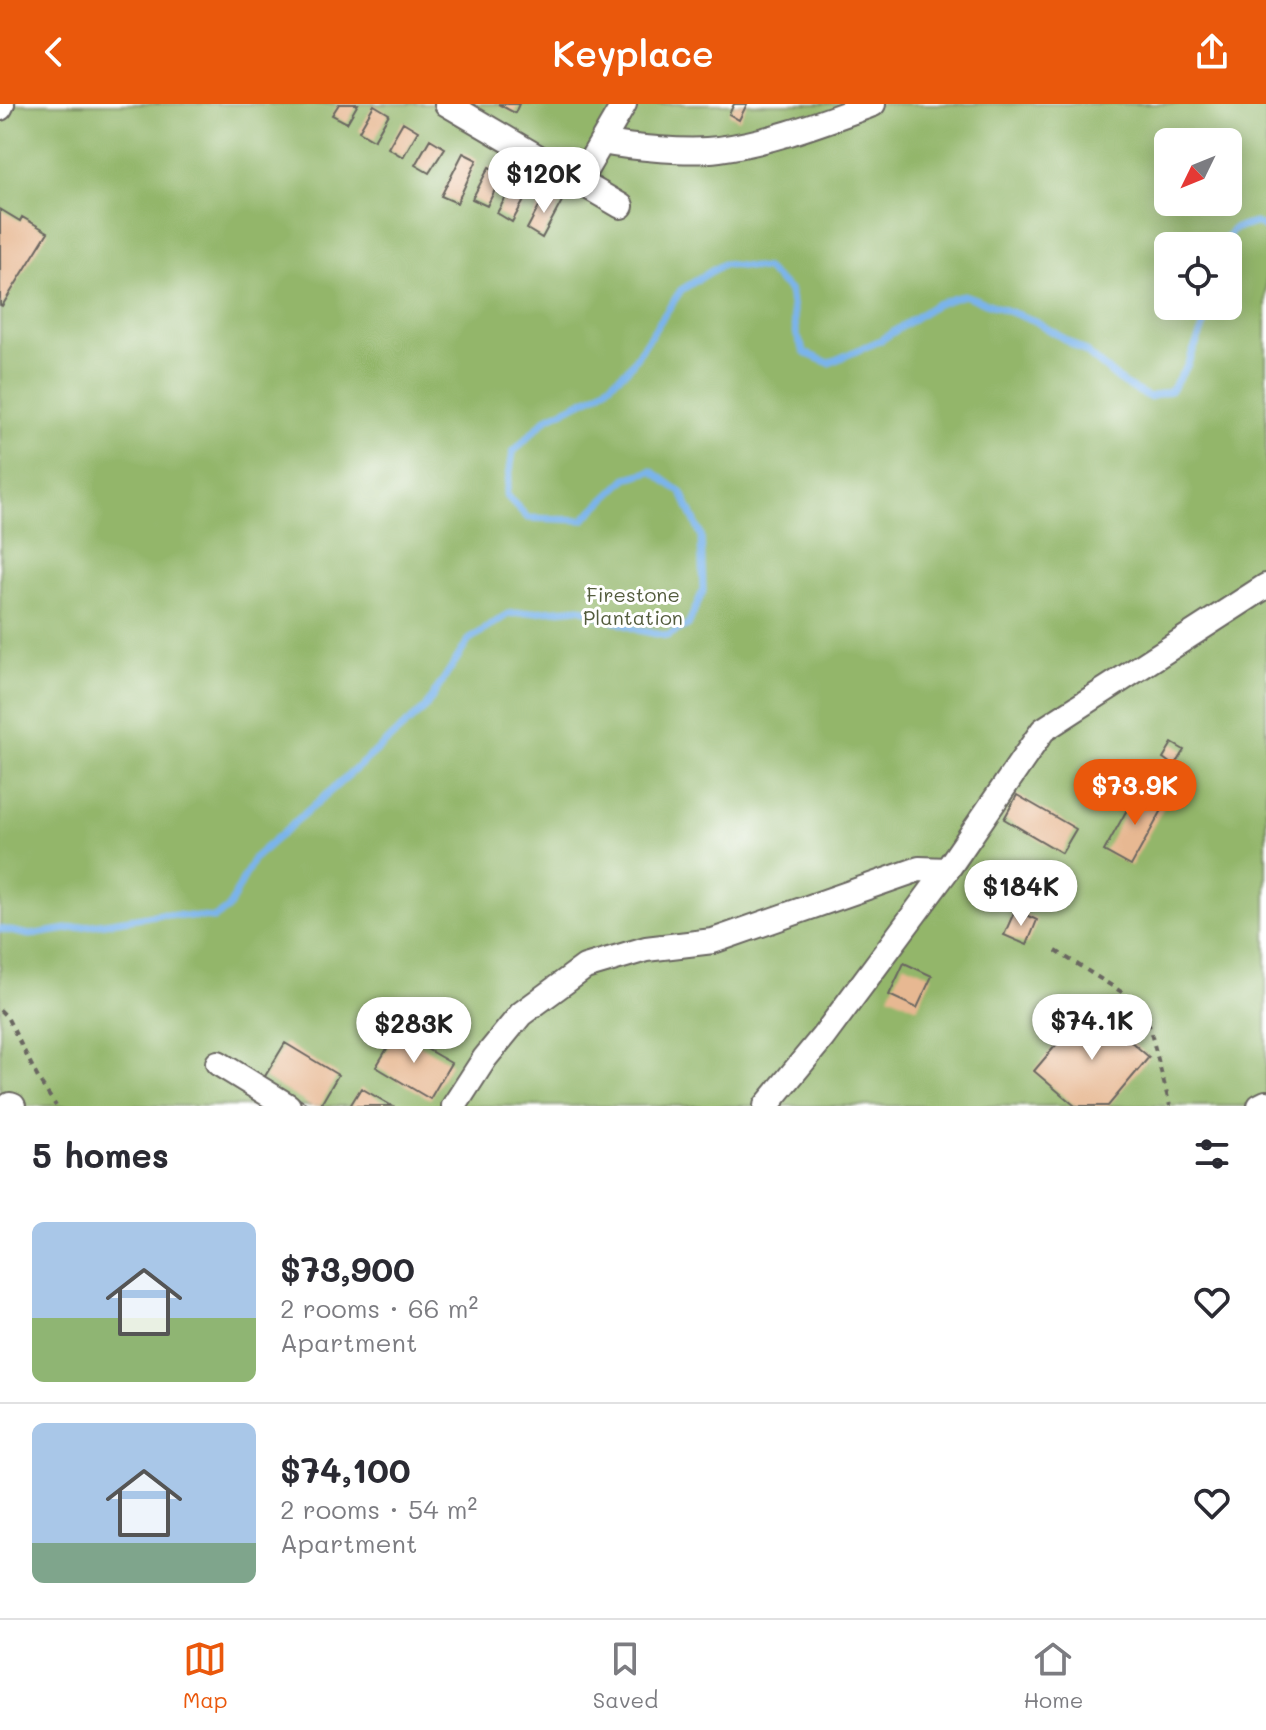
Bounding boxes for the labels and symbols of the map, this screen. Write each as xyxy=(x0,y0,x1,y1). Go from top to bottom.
north arrow xyxy=(1154,128,1242,216)
pin: $120K xyxy=(488,147,600,215)
park label: Firestone Plantation xyxy=(583,581,683,630)
pin: $73.9K xyxy=(1070,759,1200,827)
pin: $184K xyxy=(965,860,1077,928)
pin: $74.1K xyxy=(1027,994,1157,1062)
pin: $283K xyxy=(358,997,470,1065)

